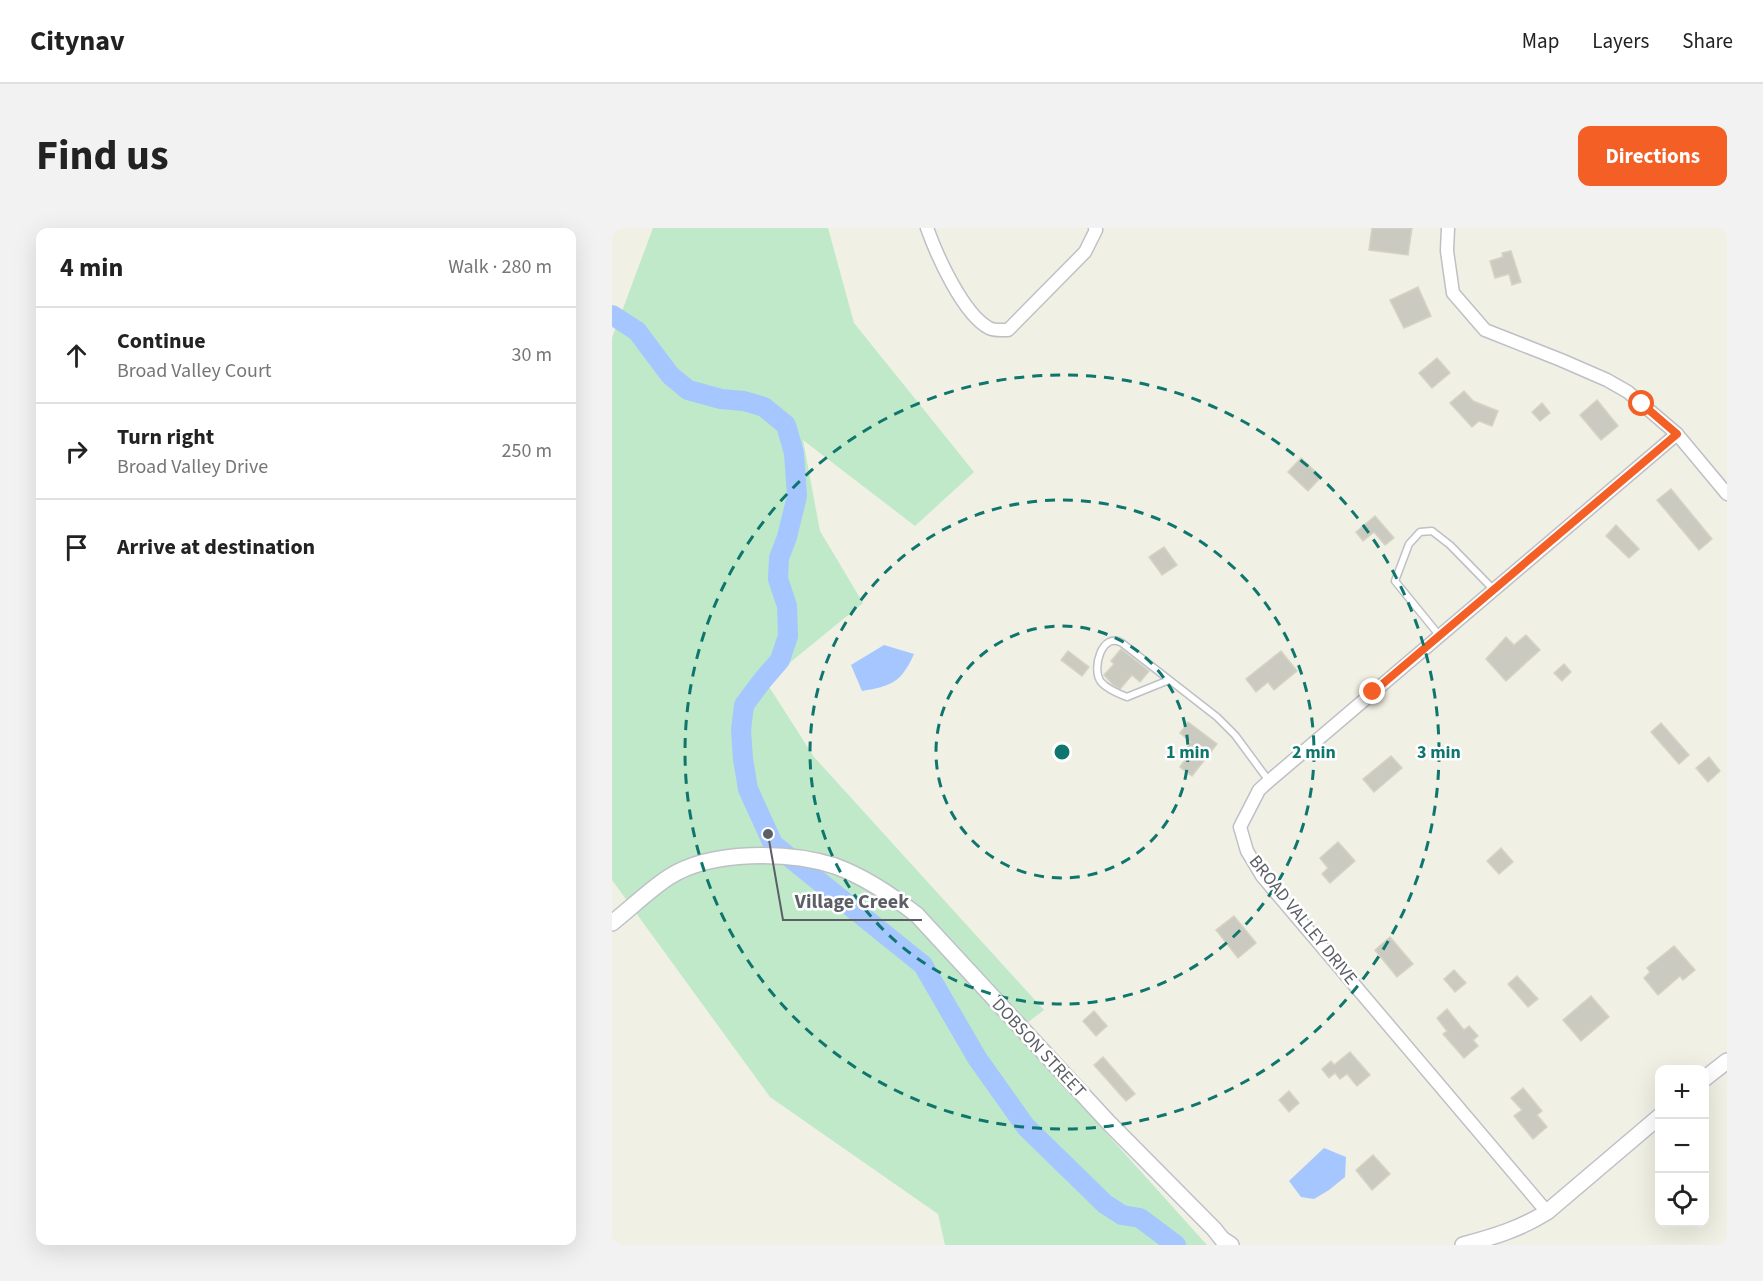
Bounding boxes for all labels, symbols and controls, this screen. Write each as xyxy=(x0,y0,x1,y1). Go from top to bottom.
text: Citynav xyxy=(30,21,125,61)
text: Map xyxy=(1522,26,1559,56)
text: Layers xyxy=(1592,26,1649,56)
text: Share xyxy=(1682,26,1733,56)
text: Find us xyxy=(36,126,169,186)
button: Directions xyxy=(1578,126,1727,186)
text: 4 min xyxy=(60,249,123,286)
text: Walk · 280 m xyxy=(448,253,552,281)
text: Continue xyxy=(117,325,206,357)
icon: ahead xyxy=(60,339,93,372)
text: 30 m xyxy=(512,341,552,369)
text: Broad Valley Court xyxy=(117,357,272,385)
route start xyxy=(1628,390,1654,416)
text: Turn right xyxy=(117,421,214,453)
icon: right xyxy=(60,435,93,468)
text: 250 m xyxy=(502,437,552,465)
text: Broad Valley Drive xyxy=(117,453,268,481)
icon: arrive xyxy=(60,531,93,564)
text: Arrive at destination xyxy=(117,531,315,563)
route end xyxy=(1359,678,1385,704)
text: 1 min xyxy=(1166,740,1210,765)
text: 2 min xyxy=(1292,740,1336,765)
text: 3 min xyxy=(1417,740,1461,765)
centre of rings xyxy=(1052,742,1072,762)
street label: BROAD VALLEY DRIVE xyxy=(1243,850,1363,990)
callout: Village Creek xyxy=(783,882,922,920)
text: Village Creek xyxy=(794,888,909,916)
street label: DOBSON STREET xyxy=(986,993,1092,1104)
map controls xyxy=(1655,1065,1709,1227)
button: + xyxy=(1655,1065,1709,1119)
button: − xyxy=(1655,1119,1709,1173)
button: locate xyxy=(1655,1173,1709,1227)

